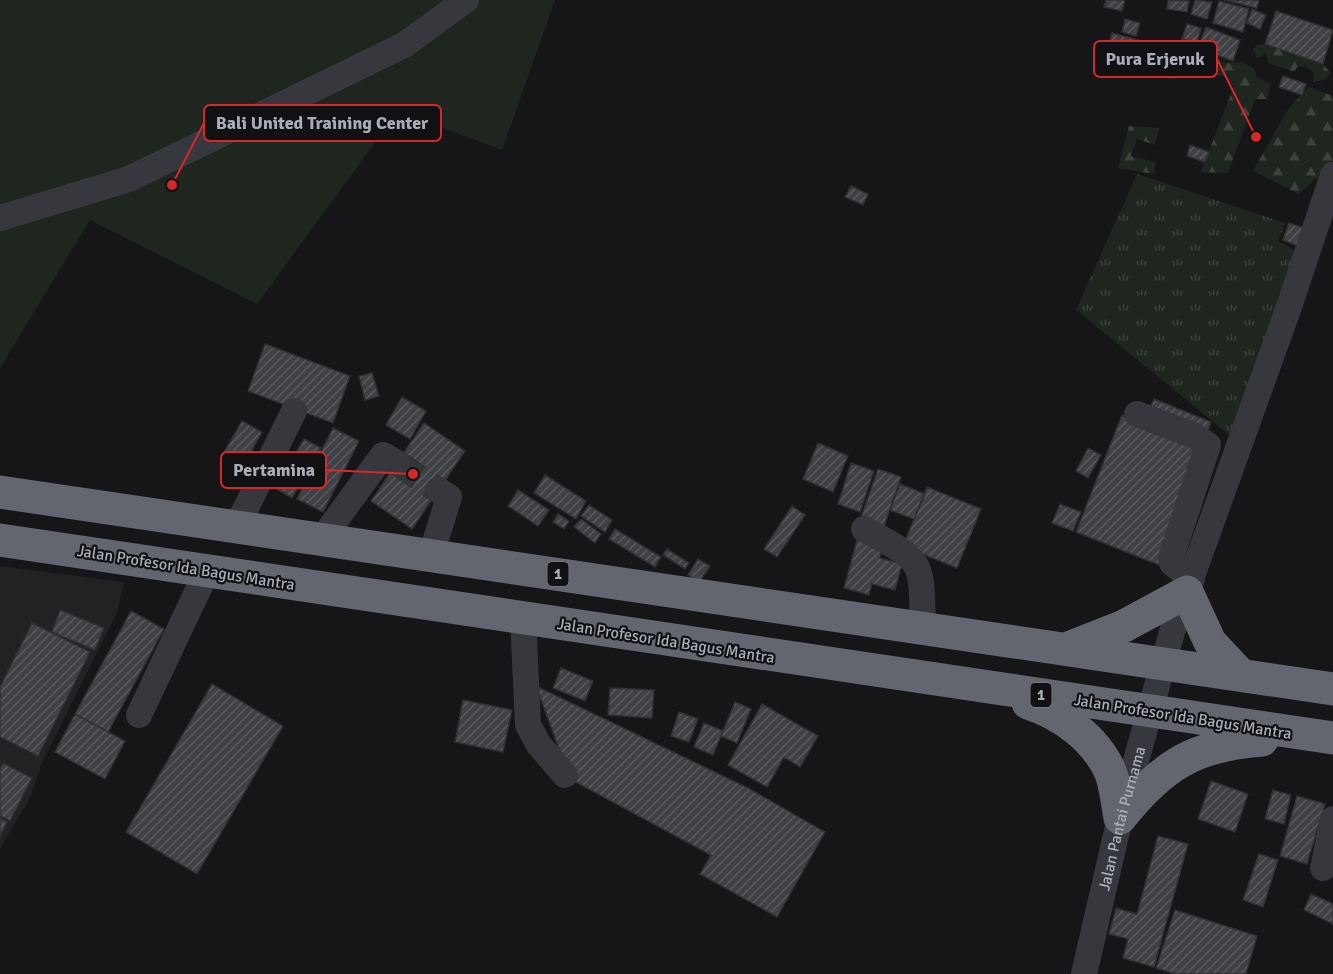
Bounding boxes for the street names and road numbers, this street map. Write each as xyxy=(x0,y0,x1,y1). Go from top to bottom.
street label: Jalan Profesor Ida Bagus Mantra xyxy=(76,541,296,595)
road number: 1 xyxy=(548,562,568,586)
street label: Jalan Profesor Ida Bagus Mantra xyxy=(556,614,776,668)
road number: 1 xyxy=(1030,683,1052,707)
street label: Jalan Profesor Ida Bagus Mantra xyxy=(1073,690,1293,744)
street label: Jalan Pantai Purnama xyxy=(1095,744,1151,893)

